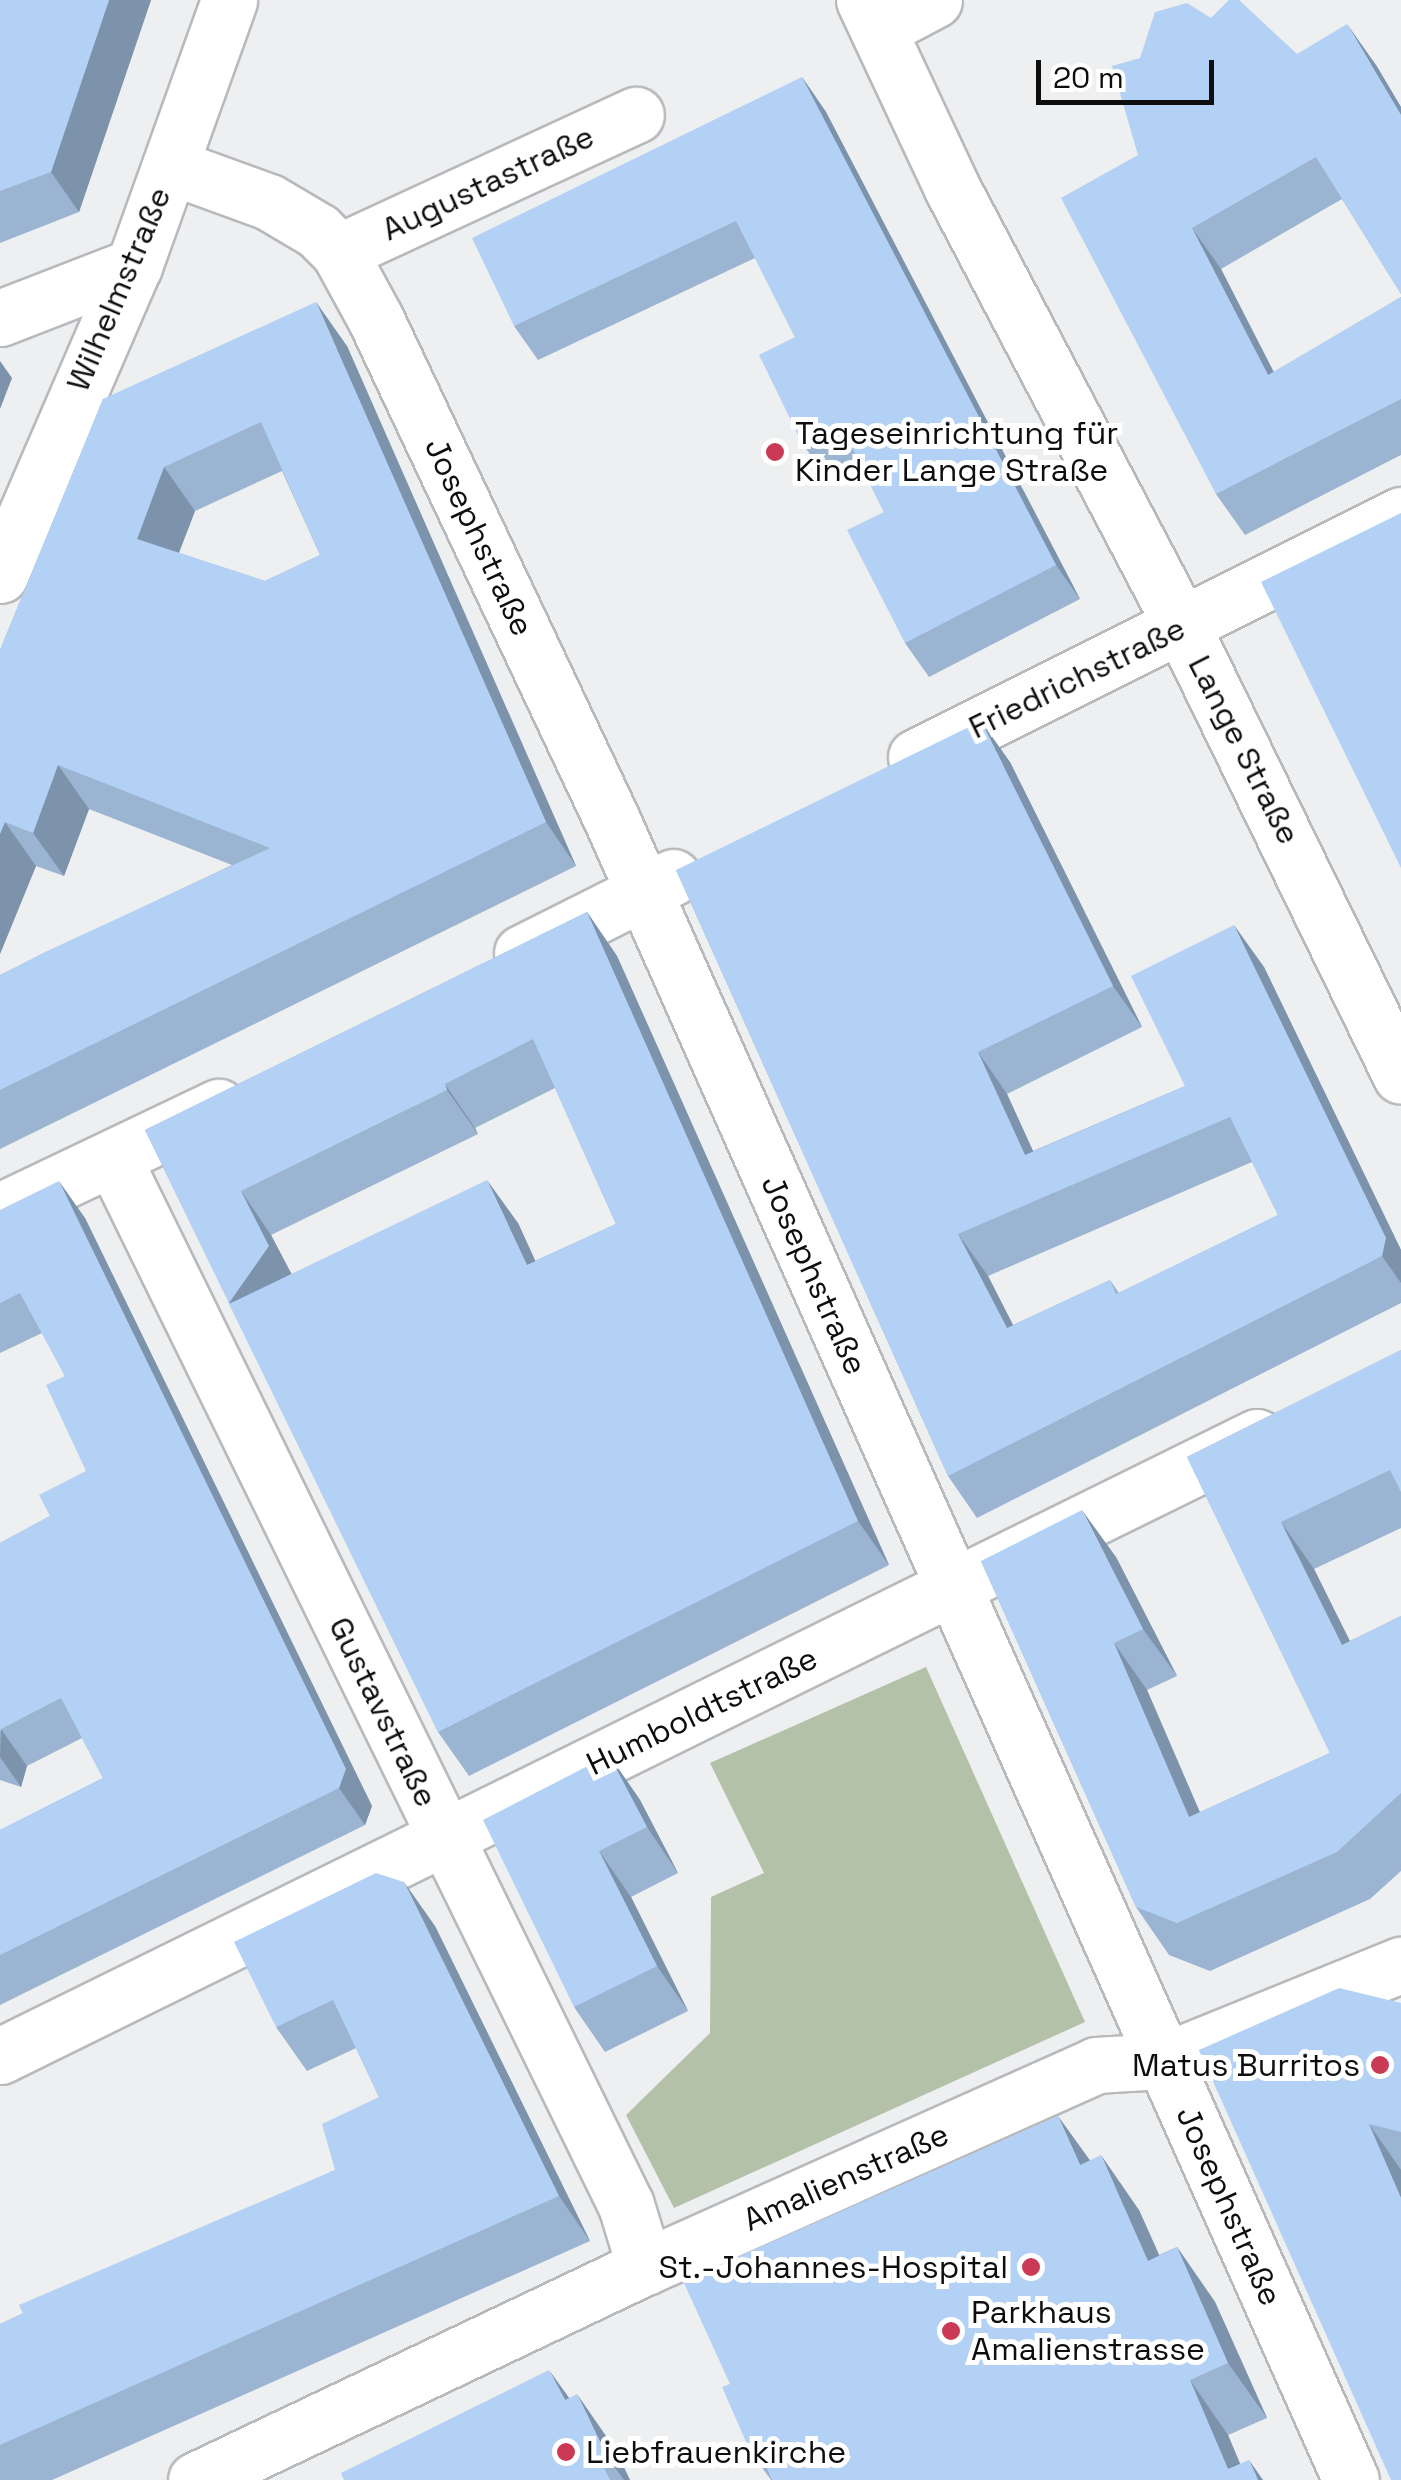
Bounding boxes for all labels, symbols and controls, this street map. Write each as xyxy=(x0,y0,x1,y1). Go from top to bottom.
scale bar xyxy=(1041,40,1218,102)
text: 20 m xyxy=(1053,58,1124,97)
street label: Augustastraße xyxy=(376,117,600,249)
street label: Wilhelmstraße xyxy=(59,181,179,397)
place label: Tageseinrichtung für Kinder Lange Straße xyxy=(795,415,1118,490)
street label: Josephstraße xyxy=(416,432,542,642)
marker: Tageseinrichtung für Kinder Lange Straße xyxy=(764,441,786,463)
street label: Friedrichstraße xyxy=(963,609,1191,747)
street label: Lange Straße xyxy=(1180,649,1308,851)
street label: Josephstraße xyxy=(753,1169,875,1381)
street label: Gustavstraße xyxy=(321,1611,445,1813)
street label: Humboldtstraße xyxy=(580,1639,824,1783)
place label: Matus Burritos xyxy=(1132,2046,1360,2084)
marker: Matus Burritos xyxy=(1369,2054,1391,2076)
street label: Josephstraße xyxy=(1168,2100,1290,2312)
street label: Amalienstraße xyxy=(737,2115,955,2239)
place label: St.-Johannes-Hospital xyxy=(659,2248,1008,2286)
marker: St.-Johannes-Hospital xyxy=(1018,2254,1044,2280)
place label: Parkhaus Amalienstrasse xyxy=(971,2294,1205,2369)
marker: Parkhaus Amalienstrasse xyxy=(940,2320,962,2342)
place label: Liebfrauenkirche xyxy=(586,2433,846,2471)
marker: Liebfrauenkirche xyxy=(555,2441,577,2463)

